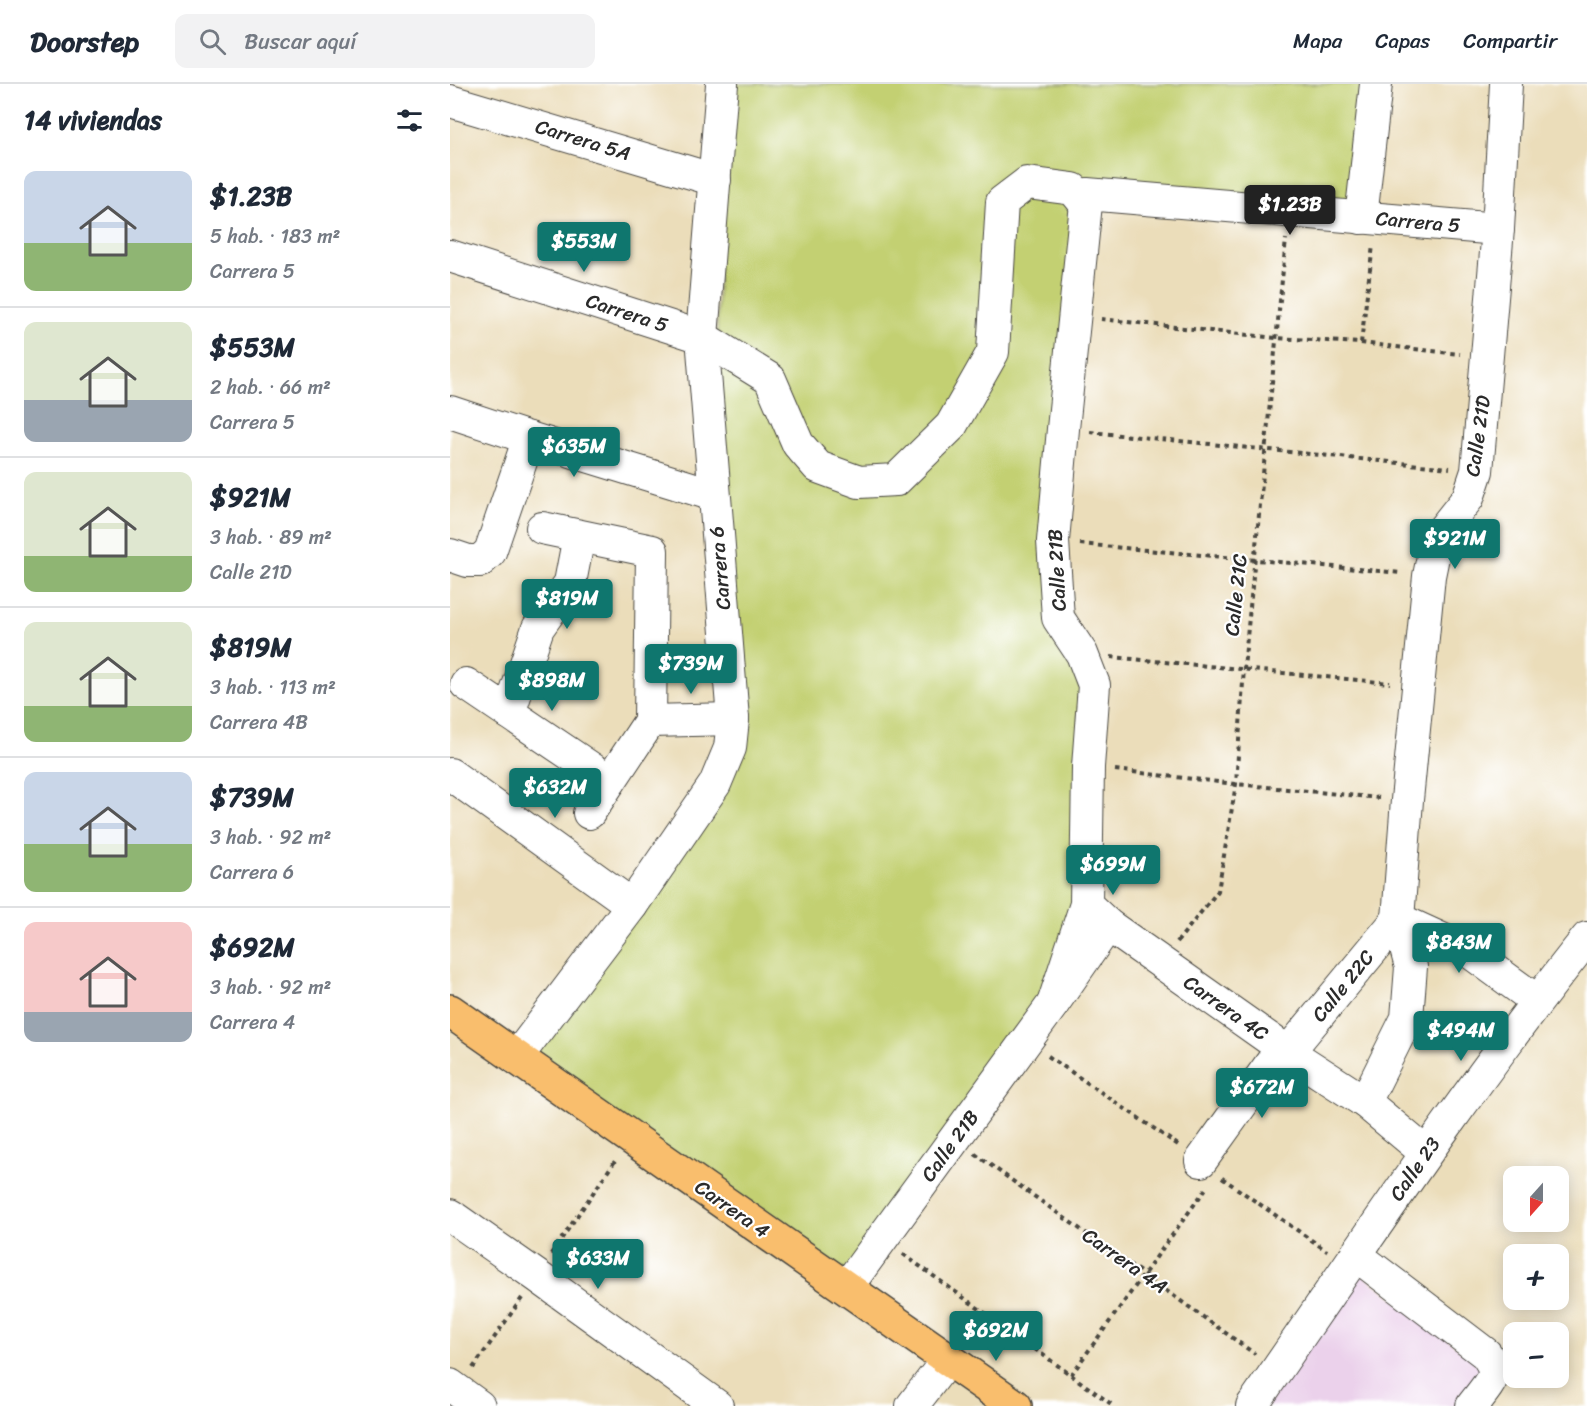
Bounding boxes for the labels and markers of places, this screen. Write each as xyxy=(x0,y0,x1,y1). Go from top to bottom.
pin: $1.23B xyxy=(1241,185,1339,236)
pin: $553M xyxy=(542,222,626,273)
pin: $635M xyxy=(532,427,616,478)
pin: $921M xyxy=(1413,519,1497,570)
pin: $819M xyxy=(525,579,609,630)
pin: $739M xyxy=(649,644,733,695)
pin: $898M xyxy=(510,661,594,712)
pin: $632M xyxy=(513,768,597,819)
pin: $699M xyxy=(1071,845,1155,896)
pin: $843M xyxy=(1417,923,1501,974)
pin: $494M xyxy=(1419,1011,1503,1062)
pin: $672M xyxy=(1220,1068,1304,1119)
pin: $633M xyxy=(556,1239,640,1290)
pin: $692M xyxy=(954,1311,1038,1362)

